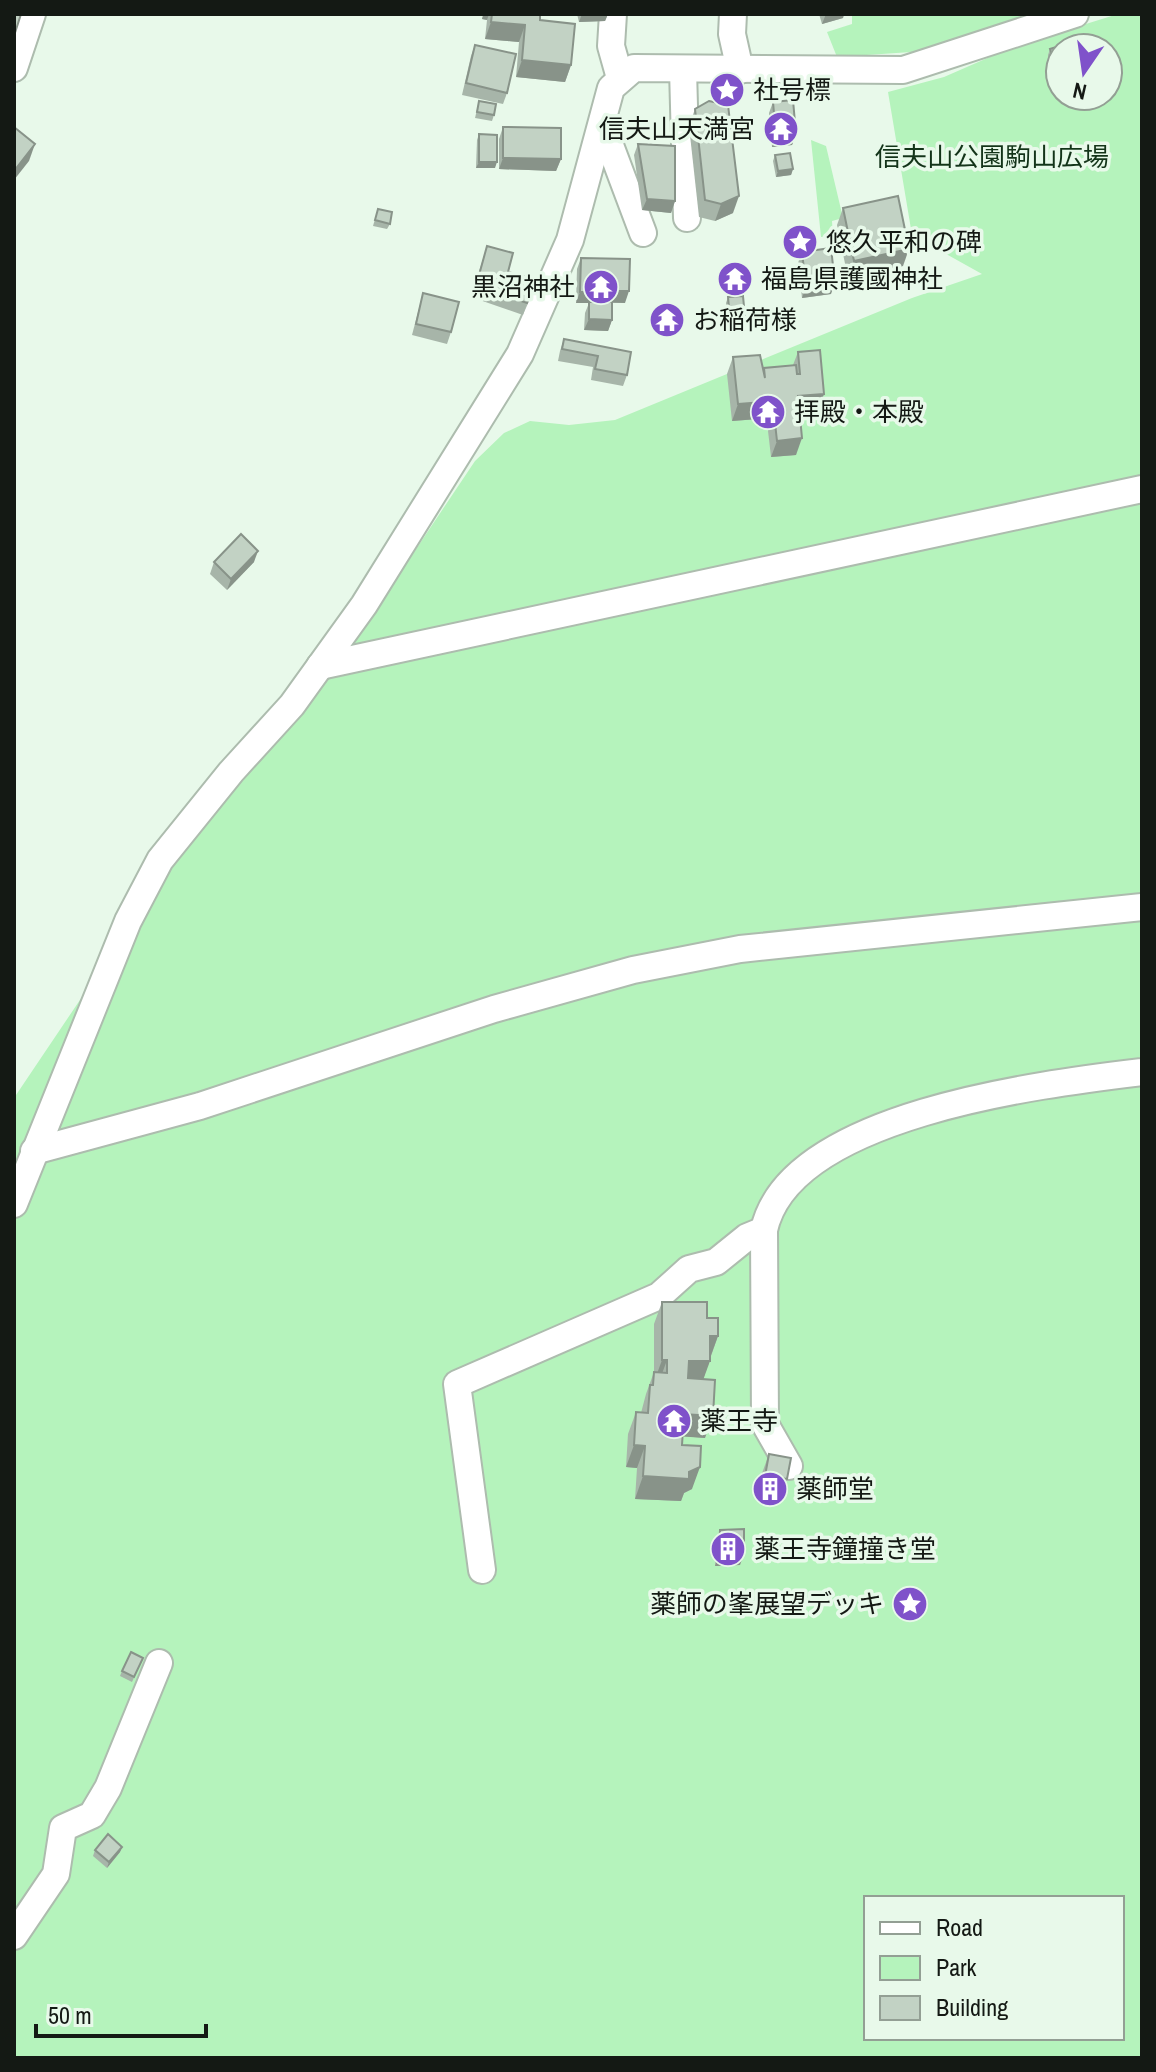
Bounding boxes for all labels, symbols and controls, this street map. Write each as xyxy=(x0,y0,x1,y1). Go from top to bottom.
north arrow xyxy=(1044,32,1124,112)
place icon: 社号標 xyxy=(708,71,746,109)
place label: 社号標 xyxy=(753,72,831,107)
text: N xyxy=(1070,75,1089,108)
temple icon: 信夫山天満宮 xyxy=(762,110,800,148)
place label: 信夫山天満宮 xyxy=(599,111,755,146)
park label: 信夫山公園駒山広場 xyxy=(875,139,1109,174)
place icon: 悠久平和の碑 xyxy=(781,223,819,261)
place label: 悠久平和の碑 xyxy=(826,224,982,259)
temple icon: 福島県護國神社 xyxy=(716,260,754,298)
place label: 福島県護國神社 xyxy=(761,261,943,296)
temple icon: 黒沼神社 xyxy=(582,268,620,306)
place label: 黒沼神社 xyxy=(471,269,575,304)
temple icon: お稲荷様 xyxy=(648,301,686,339)
place label: お稲荷様 xyxy=(693,302,797,337)
temple icon: 拝殿・本殿 xyxy=(749,393,787,431)
place label: 拝殿・本殿 xyxy=(794,394,924,429)
temple icon: 薬王寺 xyxy=(655,1402,693,1440)
place label: 薬王寺 xyxy=(700,1403,778,1438)
building icon: 薬師堂 xyxy=(751,1470,789,1508)
place label: 薬師堂 xyxy=(796,1471,874,1506)
building icon: 薬王寺鐘撞き堂 xyxy=(709,1530,747,1568)
place label: 薬王寺鐘撞き堂 xyxy=(754,1531,936,1566)
place icon: 薬師の峯展望デッキ xyxy=(891,1585,929,1623)
place label: 薬師の峯展望デッキ xyxy=(650,1586,884,1621)
legend xyxy=(864,1896,1124,2040)
text: Road xyxy=(936,1911,983,1943)
text: Park xyxy=(936,1951,977,1983)
scale bar xyxy=(36,1988,206,2038)
text: Building xyxy=(936,1991,1008,2023)
text: 50 m xyxy=(48,1999,92,2031)

